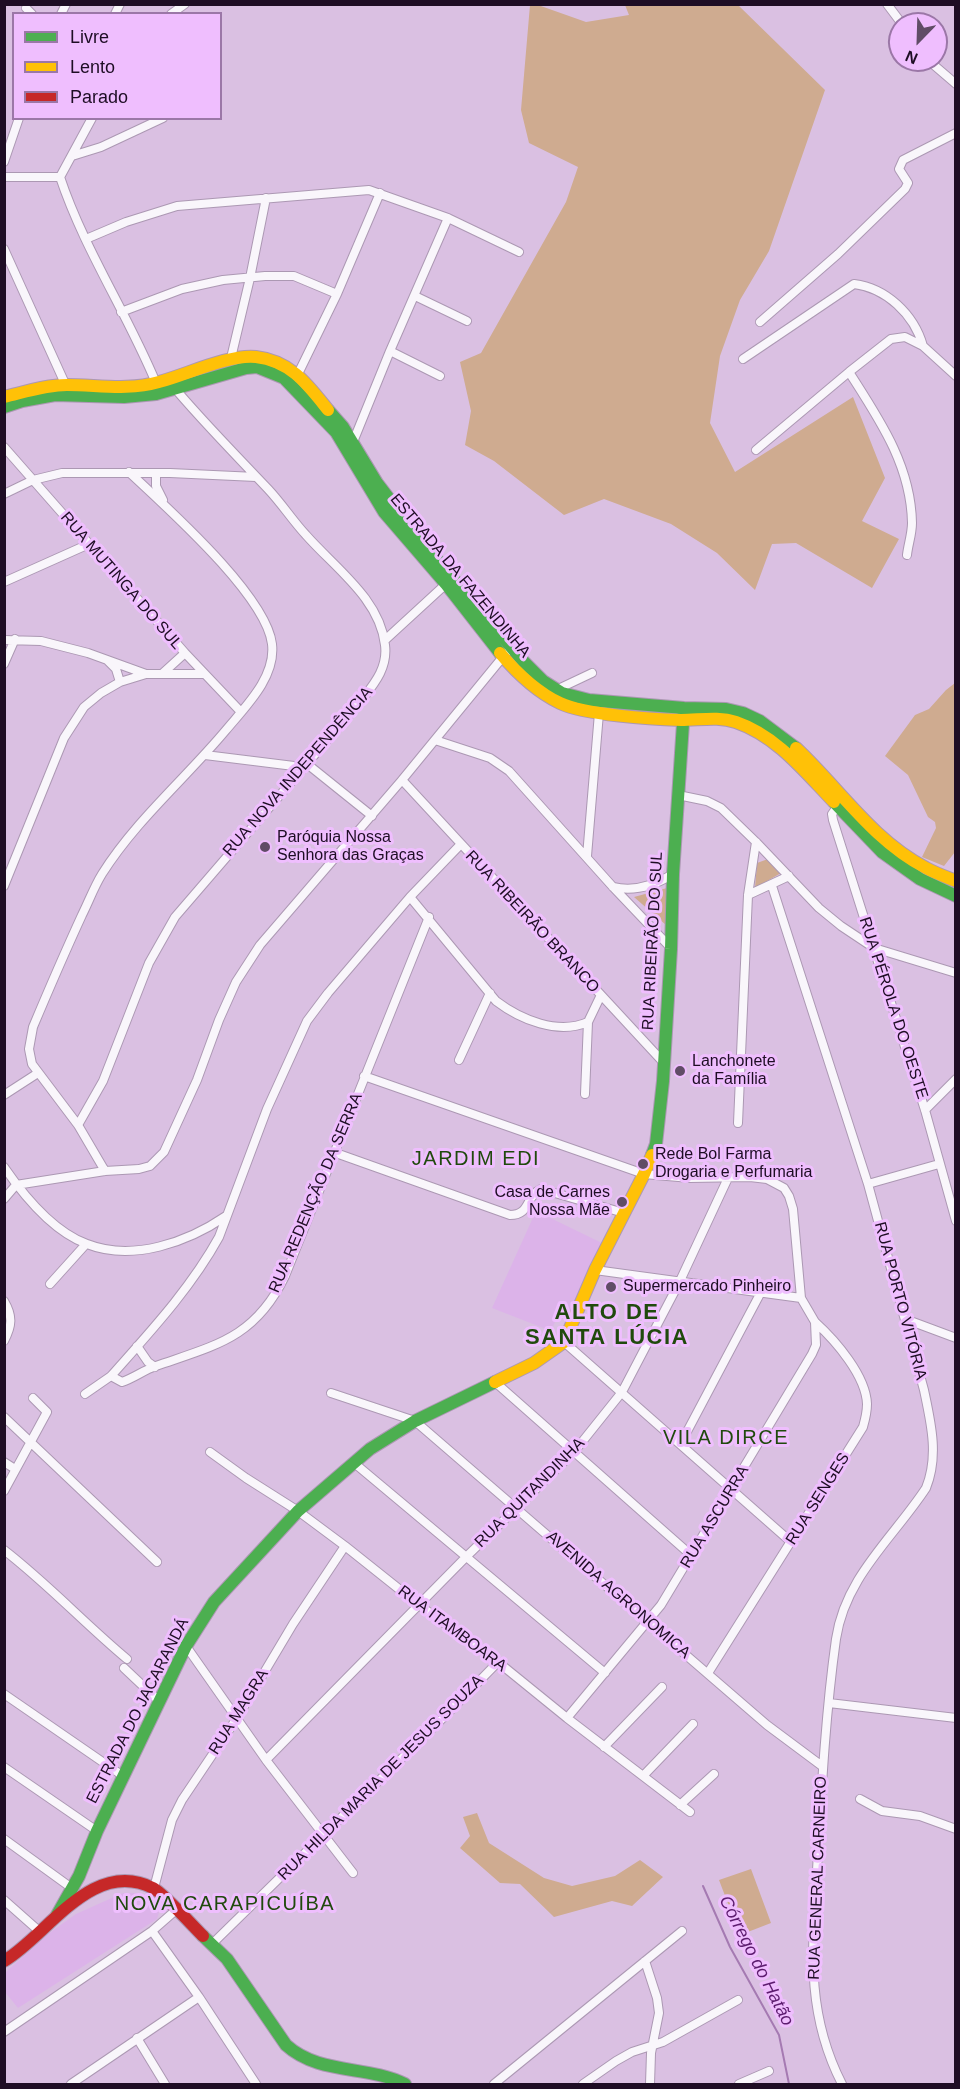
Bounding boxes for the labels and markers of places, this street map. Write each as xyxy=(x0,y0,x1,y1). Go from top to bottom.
place label: Paróquia Nossa Senhora das Graças xyxy=(277,828,424,866)
marker: Paróquia Nossa Senhora das Graças xyxy=(258,840,272,854)
place label: Lanchonete da Família xyxy=(692,1052,776,1090)
marker: Lanchonete da Família xyxy=(673,1064,687,1078)
place label: Rede Bol Farma Drogaria e Perfumaria xyxy=(655,1145,812,1183)
marker: Rede Bol Farma Drogaria e Perfumaria xyxy=(636,1157,650,1171)
place label: Casa de Carnes Nossa Mãe xyxy=(494,1183,610,1221)
marker: Casa de Carnes Nossa Mãe xyxy=(615,1195,629,1209)
place label: Supermercado Pinheiro xyxy=(623,1277,791,1297)
marker: Supermercado Pinheiro xyxy=(604,1280,618,1294)

